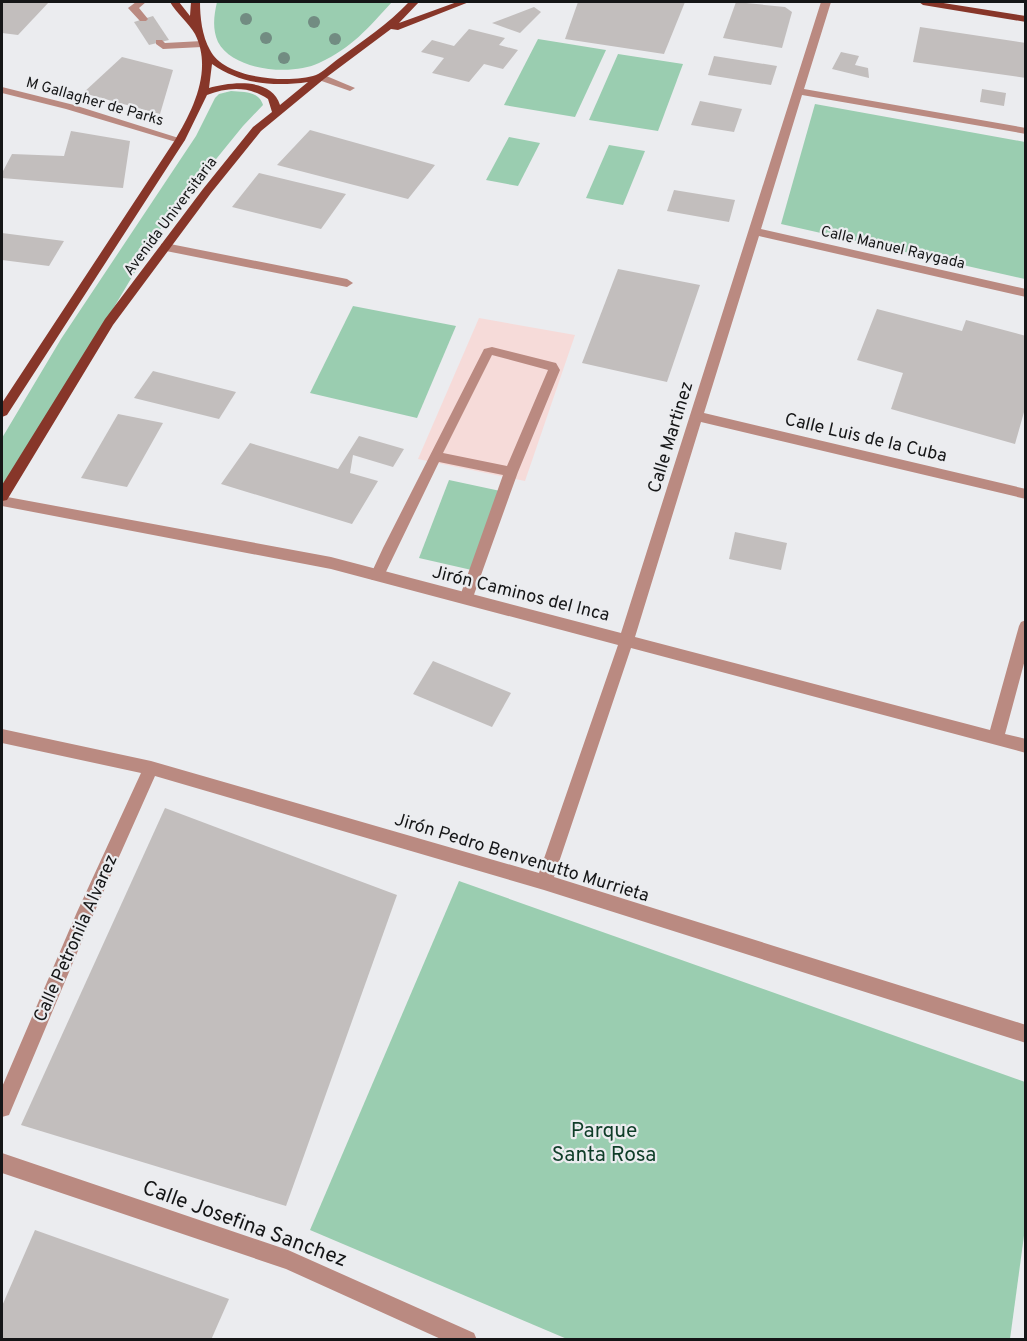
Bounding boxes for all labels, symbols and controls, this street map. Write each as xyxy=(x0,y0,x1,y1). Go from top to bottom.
street label: M Gallagher de Parks xyxy=(24,74,166,131)
street label: Avenida Universitaria xyxy=(120,154,222,280)
street label: Calle Manuel Raygada xyxy=(819,223,967,274)
street label: Calle Martinez xyxy=(644,379,699,496)
street label: Calle Luis de la Cuba xyxy=(782,409,949,468)
street label: Jirón Caminos del Inca xyxy=(430,561,612,628)
street label: Jirón Pedro Benvenutto Murrieta xyxy=(391,809,652,908)
street label: Calle Petronila Alvarez xyxy=(29,851,124,1026)
park label: Parque Santa Rosa xyxy=(552,1118,656,1169)
street label: Calle Josefina Sanchez xyxy=(138,1175,351,1274)

